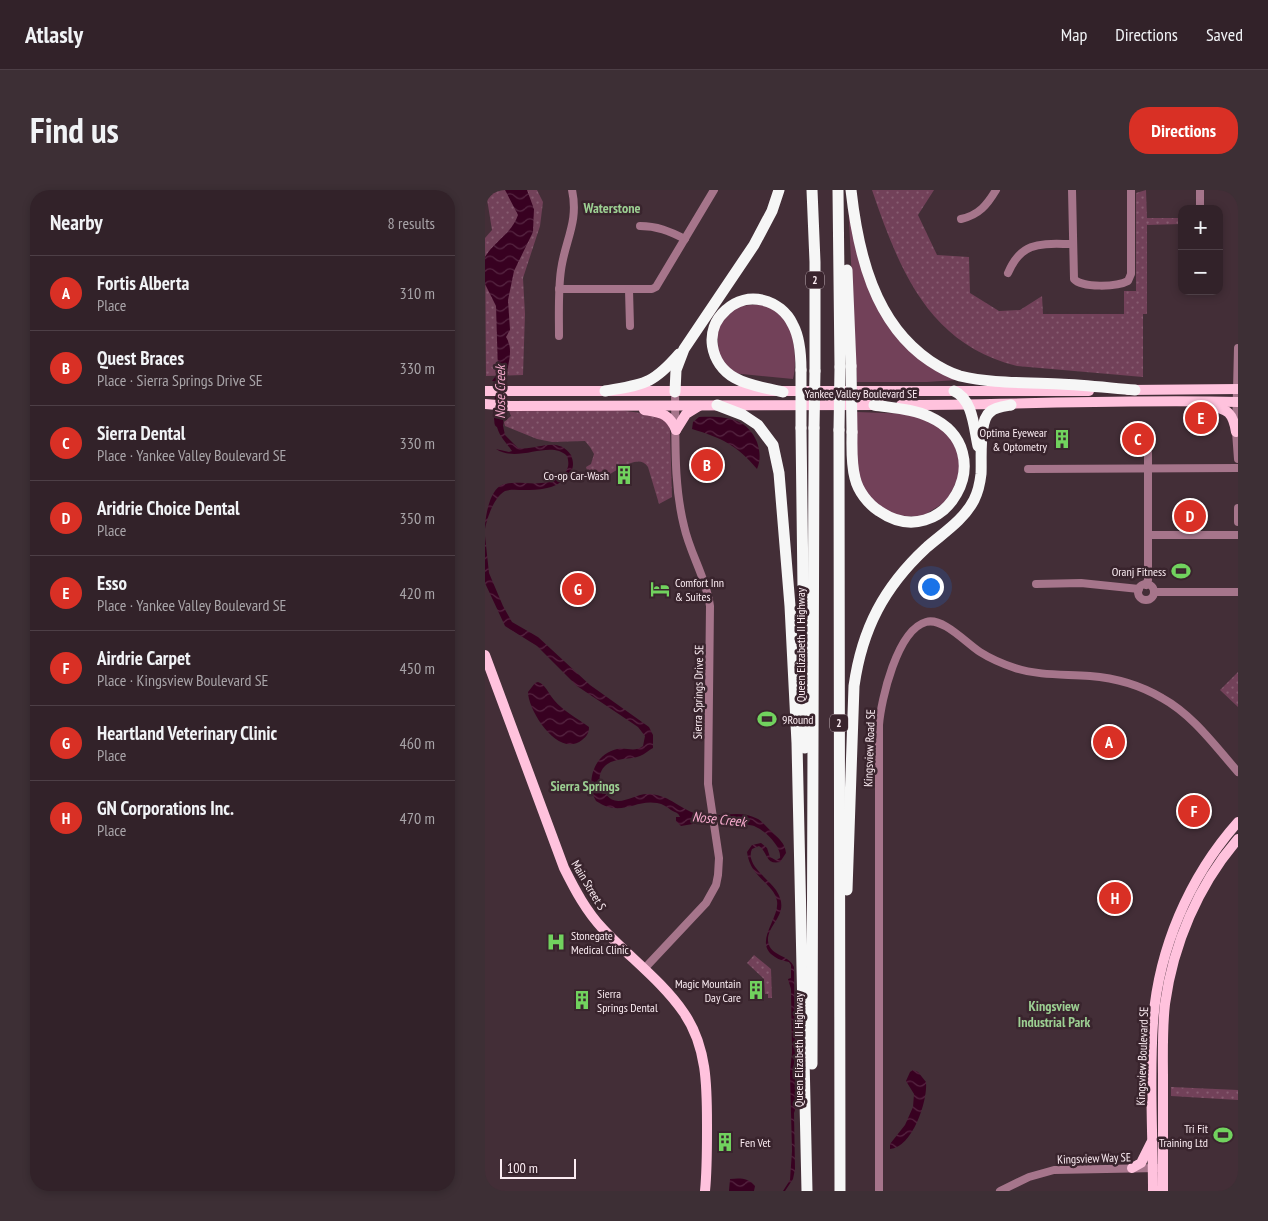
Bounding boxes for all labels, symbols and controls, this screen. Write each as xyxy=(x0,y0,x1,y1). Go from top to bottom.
text: Atlasly xyxy=(25,19,83,50)
text: Map xyxy=(1061,23,1087,46)
text: Directions xyxy=(1115,23,1178,46)
text: Saved xyxy=(1206,23,1243,46)
text: Find us xyxy=(30,107,119,153)
button: Directions xyxy=(1129,107,1238,154)
district label: Waterstone xyxy=(583,199,640,217)
map controls xyxy=(1178,205,1223,295)
button: + xyxy=(1178,205,1223,250)
text: Nearby xyxy=(50,209,103,236)
text: 8 results xyxy=(388,213,435,233)
button: − xyxy=(1178,250,1223,295)
text: Fortis Alberta xyxy=(97,271,189,295)
road number: 2 xyxy=(806,272,824,288)
text: A xyxy=(62,283,70,303)
text: 310 m xyxy=(400,283,435,303)
text: Place xyxy=(97,295,126,315)
text: Quest Braces xyxy=(97,346,184,370)
text: B xyxy=(62,358,70,378)
text: 330 m xyxy=(400,358,435,378)
water label: Nose Creek xyxy=(491,363,509,419)
text: Place · Sierra Springs Drive SE xyxy=(97,370,263,390)
street label: Yankee Valley Boulevard SE xyxy=(805,386,917,401)
pin: E xyxy=(1185,399,1217,437)
pin: C xyxy=(1122,420,1154,458)
text: Sierra Dental xyxy=(97,421,185,445)
place label: Optima Eyewear & Optometry xyxy=(980,425,1048,454)
building icon: Optima Eyewear & Optometry xyxy=(1051,428,1073,450)
text: C xyxy=(62,433,70,453)
text: 330 m xyxy=(400,433,435,453)
text: Place · Yankee Valley Boulevard SE xyxy=(97,445,286,465)
pin: B xyxy=(691,446,723,484)
building icon: Co-op Car-Wash xyxy=(613,464,635,486)
place label: Co-op Car-Wash xyxy=(544,468,609,483)
text: Aridrie Choice Dental xyxy=(97,496,240,520)
pin: D xyxy=(1174,497,1206,535)
text: D xyxy=(62,508,70,528)
text: 350 m xyxy=(400,508,435,528)
text: Place xyxy=(97,520,126,540)
sports icon: Oranj Fitness xyxy=(1170,560,1192,582)
place label: Oranj Fitness xyxy=(1112,564,1166,579)
pin: G xyxy=(562,570,594,608)
text: Esso xyxy=(97,571,127,595)
your location xyxy=(918,574,944,600)
place label: Comfort Inn & Suites xyxy=(675,575,724,604)
hotel icon: Comfort Inn & Suites xyxy=(649,578,671,600)
text: E xyxy=(63,583,69,603)
text: 420 m xyxy=(400,583,435,603)
street label: Queen Elizabeth II Highway xyxy=(793,587,808,702)
text: Place · Yankee Valley Boulevard SE xyxy=(97,595,286,615)
street label: Sierra Springs Drive SE xyxy=(690,645,706,739)
text: Airdrie Carpet xyxy=(97,646,191,670)
text: F xyxy=(63,658,69,678)
text: 450 m xyxy=(400,658,435,678)
text: Place · Kingsview Boulevard SE xyxy=(97,670,268,690)
sports icon: 9Round xyxy=(756,708,778,730)
street label: Kingsview Road SE xyxy=(860,709,878,787)
place label: 9Round xyxy=(782,712,814,727)
road number: 2 xyxy=(830,714,848,732)
text: Heartland Veterinary Clinic xyxy=(97,721,277,745)
pin: A xyxy=(1093,723,1125,761)
text: G xyxy=(62,733,70,753)
text: 460 m xyxy=(400,733,435,753)
text: Place xyxy=(97,745,126,765)
district label: Sierra Springs xyxy=(550,777,620,795)
pin: F xyxy=(1178,792,1210,830)
text: GN Corporations Inc. xyxy=(97,796,234,820)
water label: Nose Creek xyxy=(691,807,748,831)
text: H xyxy=(62,808,70,828)
text: 470 m xyxy=(400,808,435,828)
text: Place xyxy=(97,820,126,840)
street label: Main Street S xyxy=(568,857,610,913)
pin: H xyxy=(1099,879,1131,917)
place label: Stonegate Medical Clinic xyxy=(571,928,630,957)
hospital icon: Stonegate Medical Clinic xyxy=(545,931,567,953)
place label: Magic Mountain Day Care xyxy=(675,976,741,1005)
building icon: Magic Mountain Day Care xyxy=(745,979,767,1001)
place label: Sierra Springs Dental xyxy=(597,986,658,1015)
building icon: Sierra Springs Dental xyxy=(571,989,593,1011)
street label: Queen Elizabeth II Highway xyxy=(791,992,806,1107)
district label: Kingsview Industrial Park xyxy=(1018,997,1090,1031)
street label: Kingsview Boulevard SE xyxy=(1133,1006,1151,1106)
place label: Tri Fit Training Ltd xyxy=(1159,1121,1209,1150)
sports icon: Tri Fit Training Ltd xyxy=(1212,1124,1234,1146)
building icon: Fen Vet xyxy=(714,1131,736,1153)
place label: Fen Vet xyxy=(740,1135,771,1150)
street label: Kingsview Way SE xyxy=(1057,1149,1131,1167)
scale bar xyxy=(500,1156,576,1179)
text: 100 m xyxy=(507,1159,538,1177)

